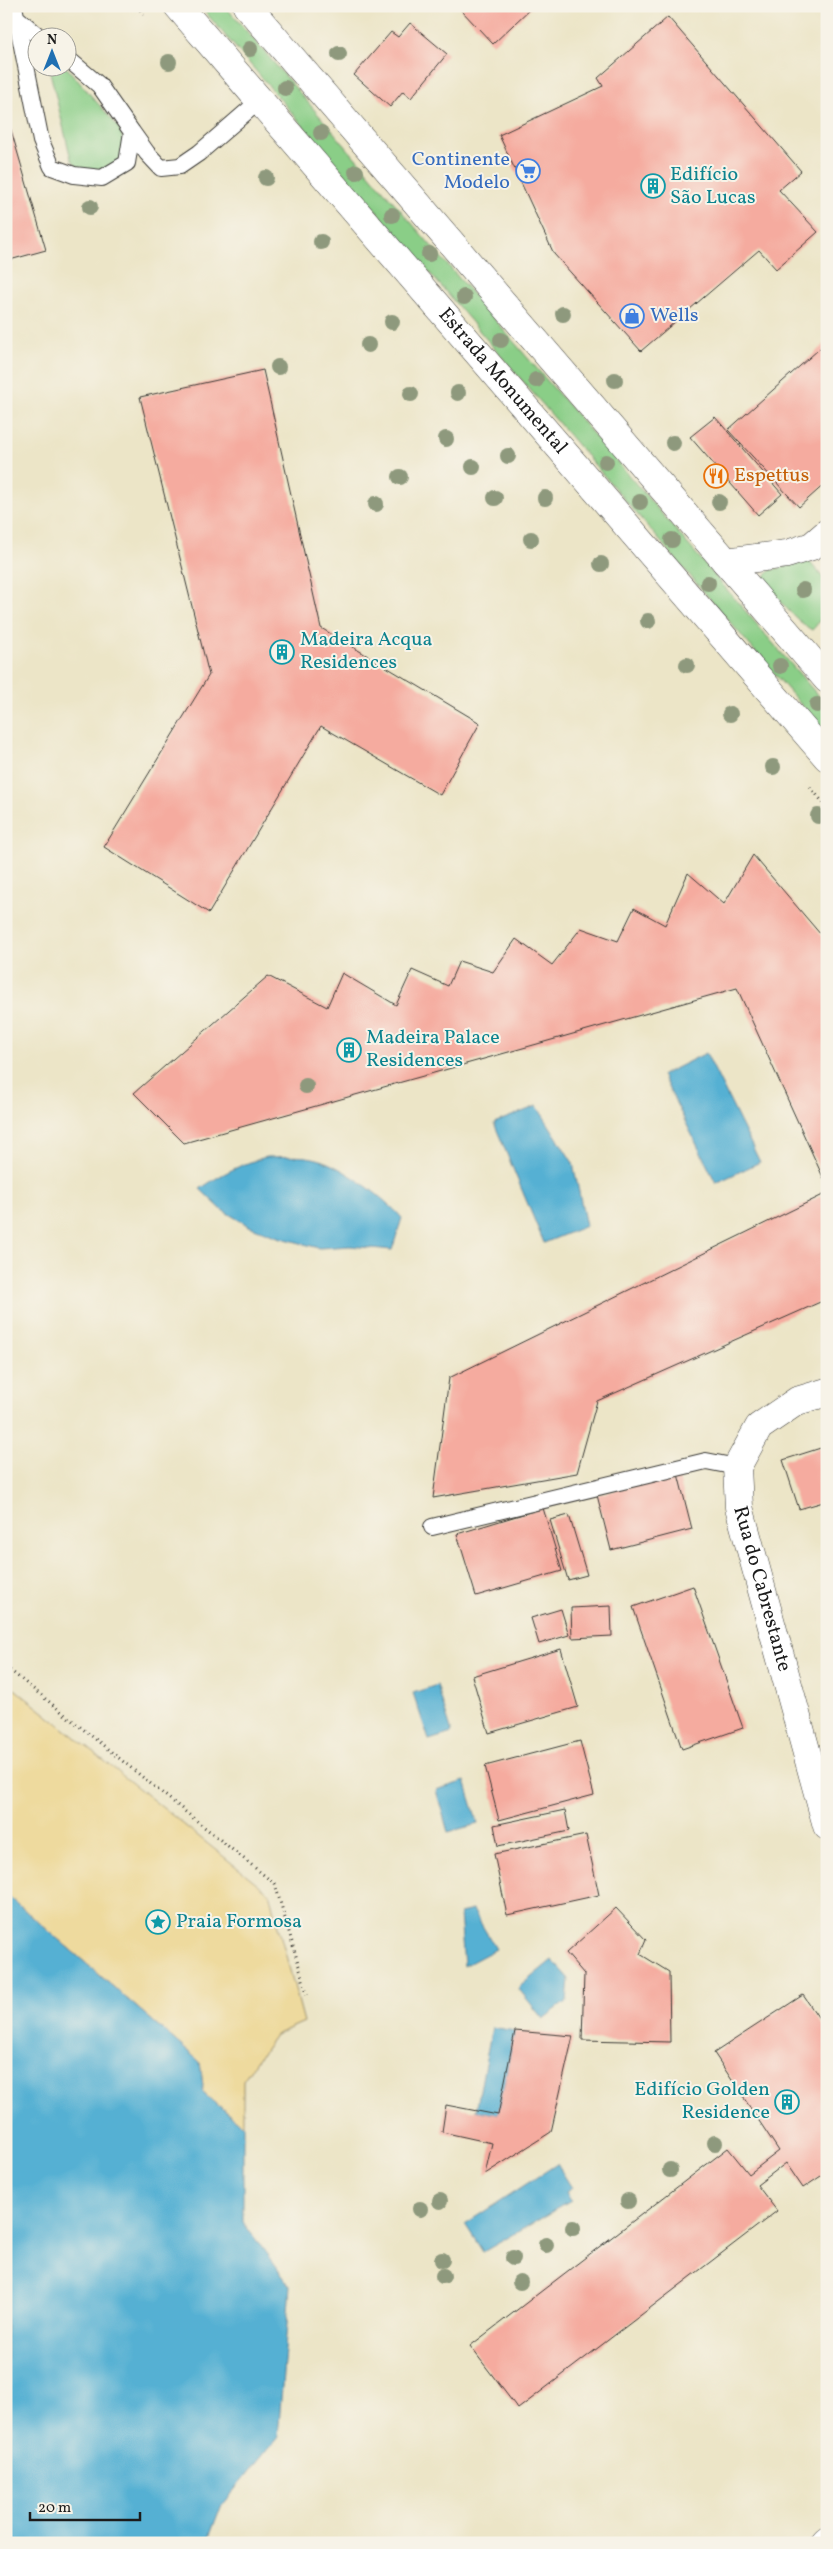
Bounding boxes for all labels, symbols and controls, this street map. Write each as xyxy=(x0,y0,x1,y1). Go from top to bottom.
north arrow xyxy=(28,28,78,78)
text: N xyxy=(47,31,57,50)
place label: Continente Modelo xyxy=(412,146,510,197)
supermarket icon: Continente Modelo xyxy=(515,158,541,184)
place label: Edifício São Lucas xyxy=(670,161,756,212)
building icon: Edifício São Lucas xyxy=(640,173,666,199)
street label: Estrada Monumental xyxy=(431,302,574,461)
place label: Wells xyxy=(650,302,698,330)
shop icon: Wells xyxy=(619,303,645,329)
place label: Espettus xyxy=(734,462,809,490)
restaurant icon: Espettus xyxy=(703,463,729,489)
place label: Madeira Acqua Residences xyxy=(300,626,433,677)
building icon: Madeira Acqua Residences xyxy=(269,639,295,665)
place label: Madeira Palace Residences xyxy=(366,1024,500,1075)
building icon: Madeira Palace Residences xyxy=(336,1037,362,1063)
street label: Rua do Cabrestante xyxy=(725,1503,798,1675)
place label: Praia Formosa xyxy=(176,1908,302,1936)
place icon: Praia Formosa xyxy=(145,1909,171,1935)
place label: Edifício Golden Residence xyxy=(634,2076,770,2127)
building icon: Edifício Golden Residence xyxy=(774,2089,800,2115)
scale bar xyxy=(30,2489,140,2521)
text: 20 m xyxy=(38,2498,71,2519)

